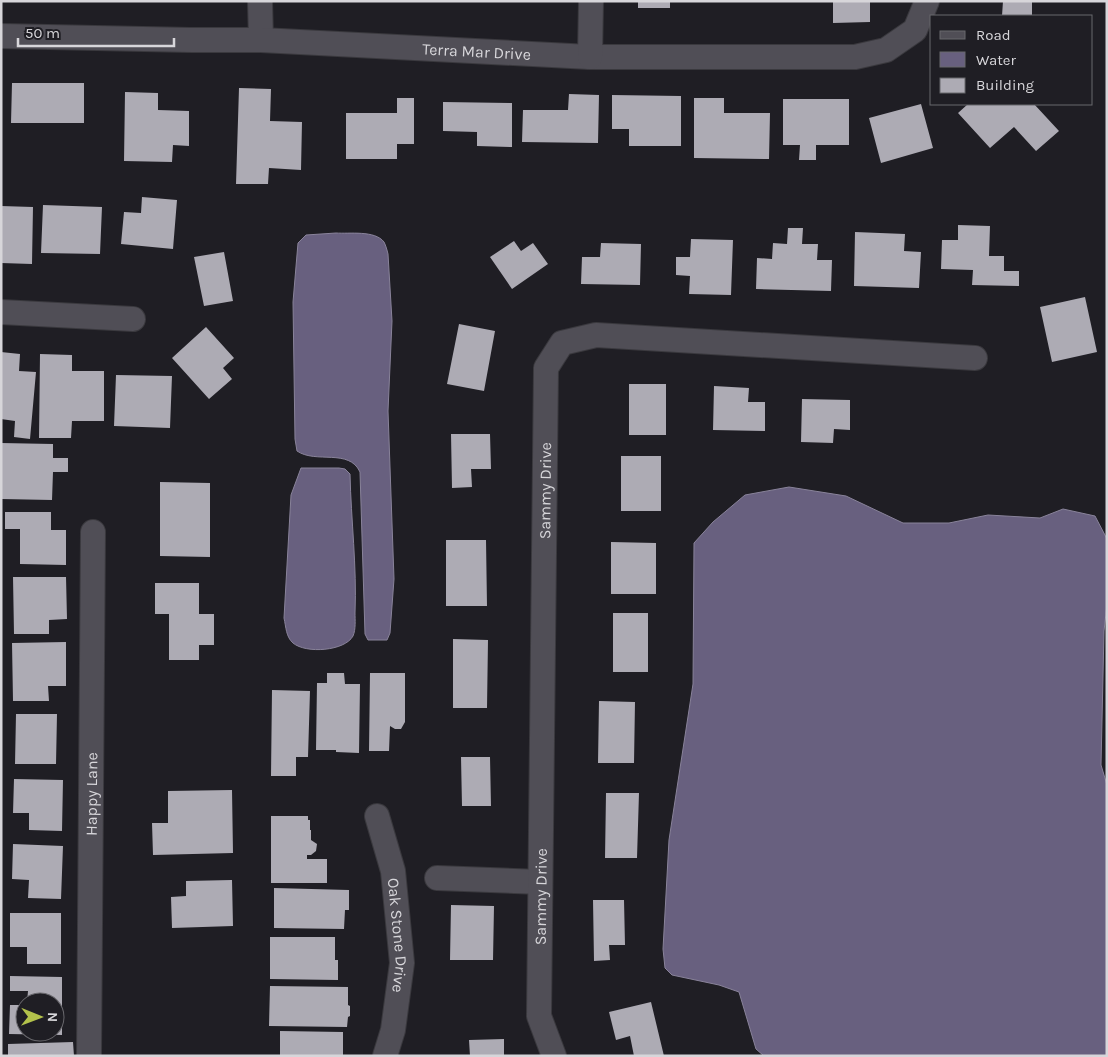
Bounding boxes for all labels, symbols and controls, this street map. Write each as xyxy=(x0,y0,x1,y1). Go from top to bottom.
scale bar xyxy=(18,15,174,47)
legend xyxy=(930,15,1093,105)
text: 50 m xyxy=(25,24,60,42)
text: Road xyxy=(976,26,1011,44)
street label: Terra Mar Drive xyxy=(422,39,531,64)
text: Water xyxy=(976,51,1017,69)
text: Building xyxy=(976,76,1034,94)
street label: Sammy Drive xyxy=(535,442,555,539)
street label: Happy Lane xyxy=(82,752,101,836)
street label: Sammy Drive xyxy=(531,848,551,945)
street label: Oak Stone Drive xyxy=(384,877,411,994)
north arrow xyxy=(15,992,65,1042)
text: N xyxy=(44,1012,61,1022)

